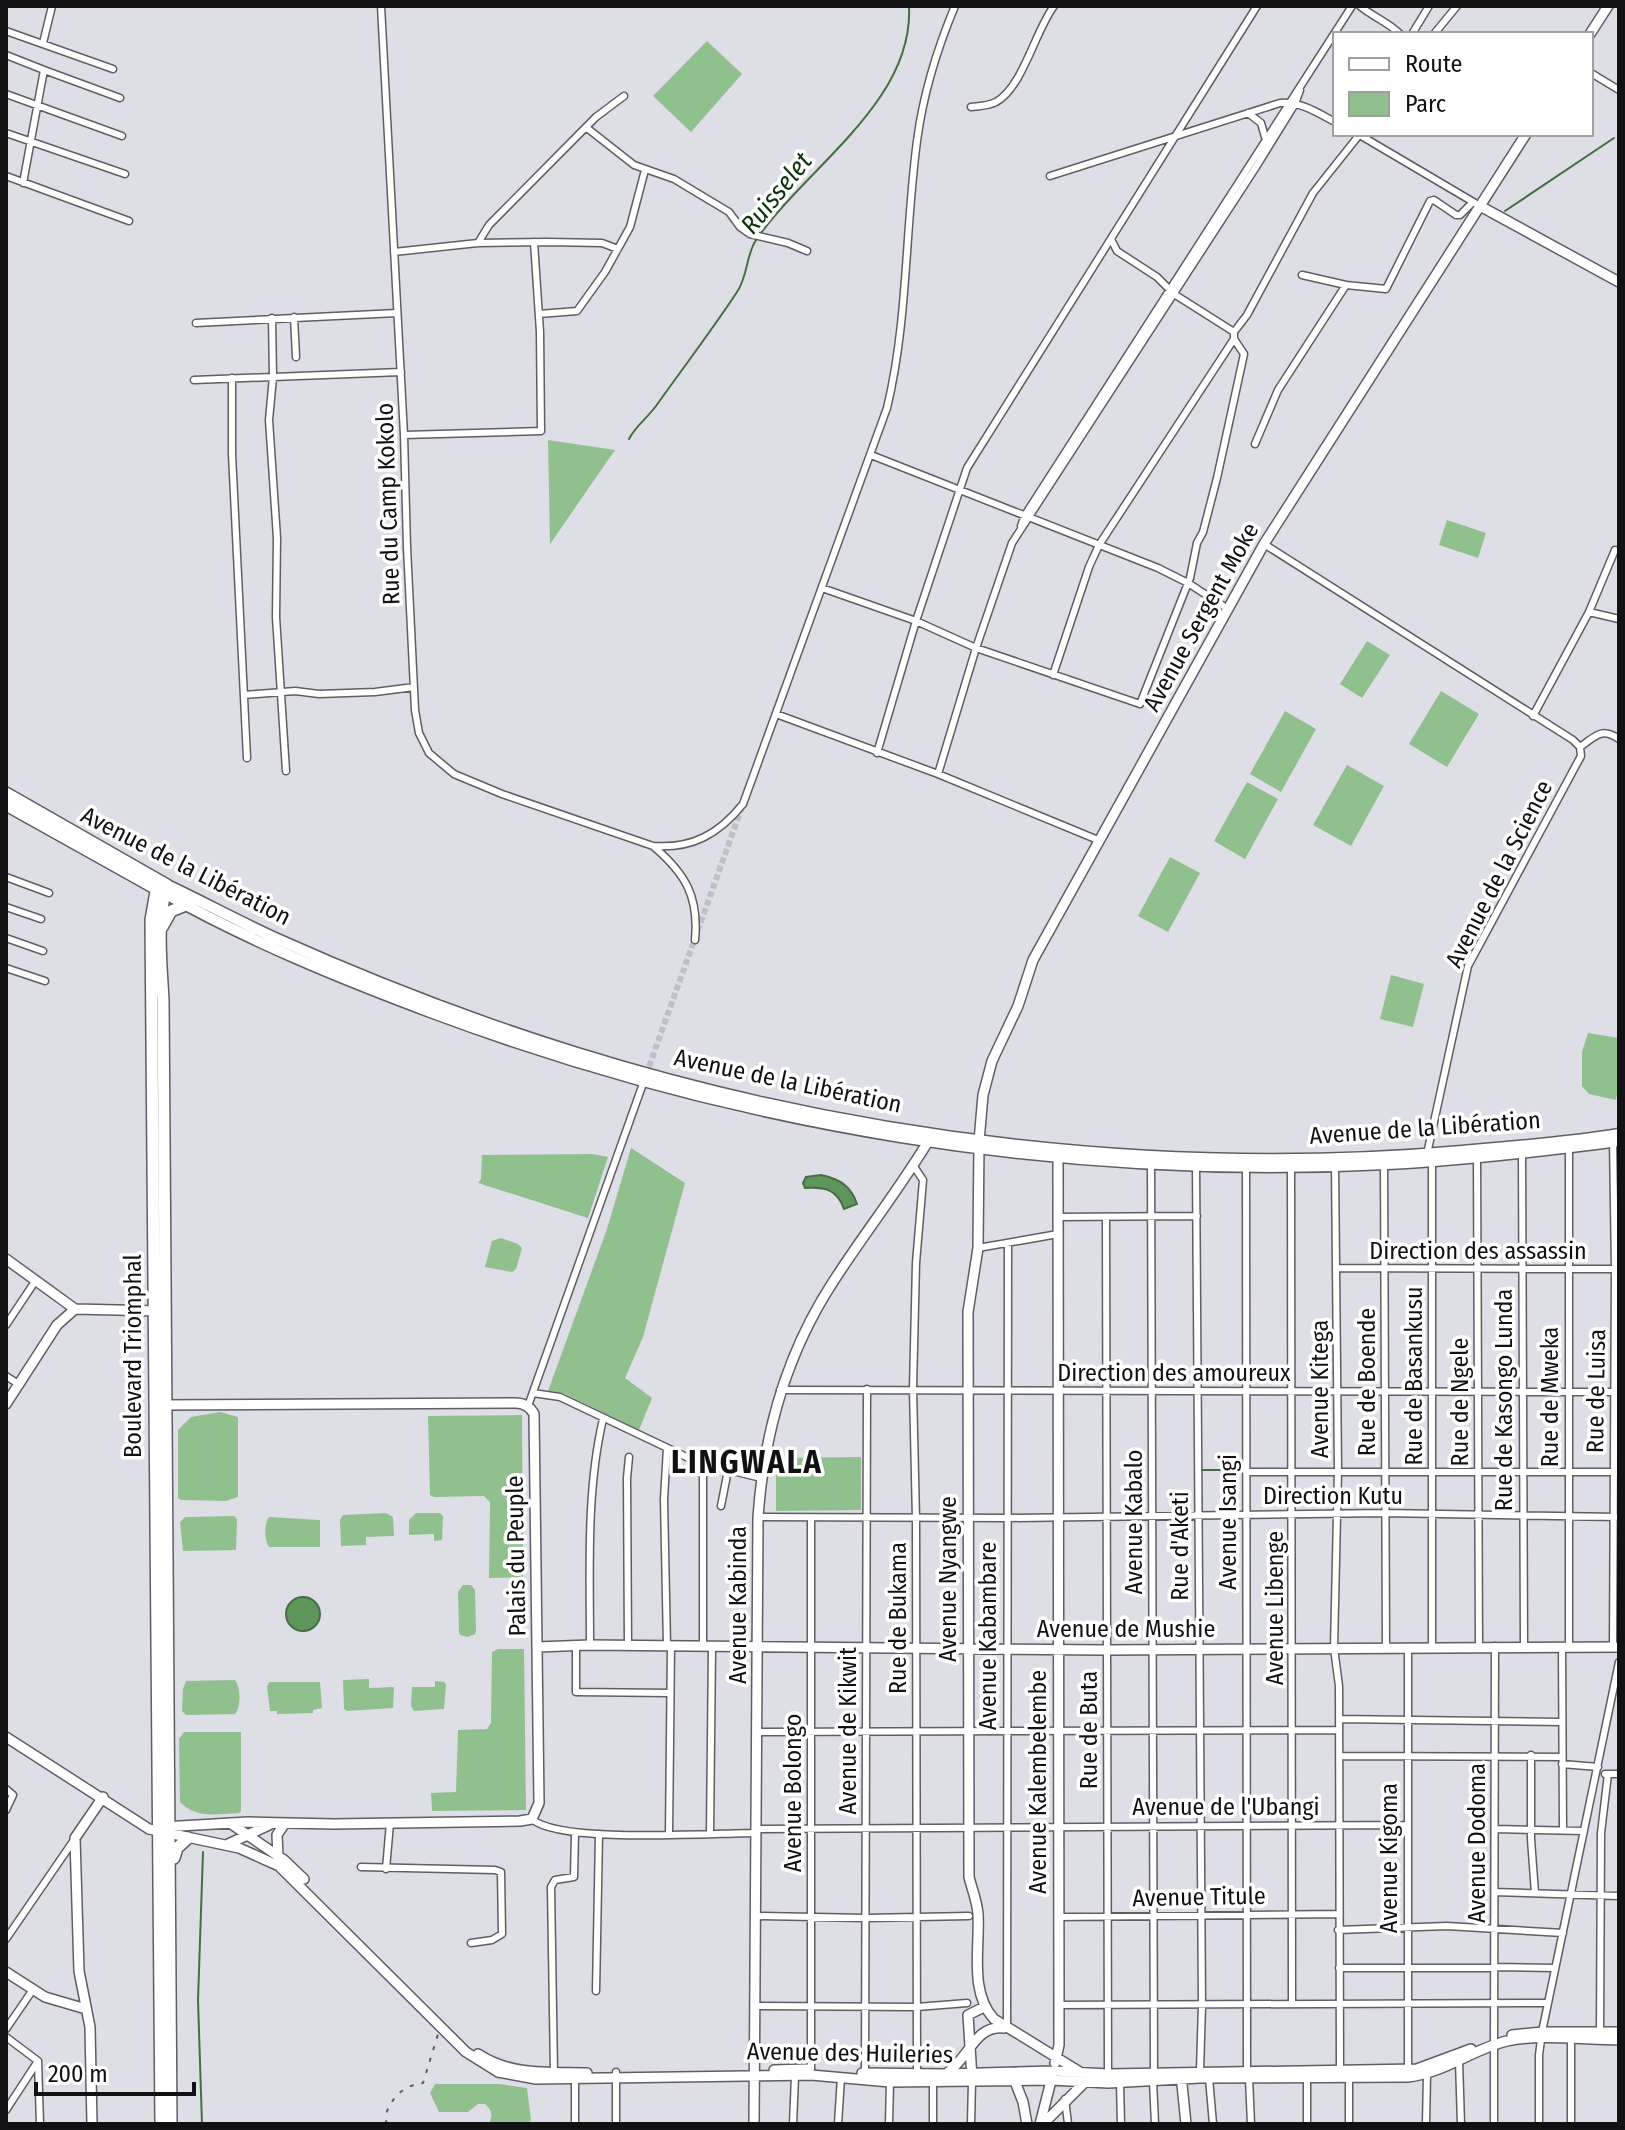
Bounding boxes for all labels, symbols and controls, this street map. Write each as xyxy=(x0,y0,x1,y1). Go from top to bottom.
legend xyxy=(1333,32,1593,136)
text: Route xyxy=(1405,50,1462,78)
text: Parc xyxy=(1405,90,1446,118)
water label: Ruisselet xyxy=(734,146,819,240)
street label: Rue du Camp Kokolo xyxy=(370,402,406,606)
street label: Avenue Sergent Moke xyxy=(1138,518,1264,716)
street label: Avenue de la Science xyxy=(1440,776,1558,972)
street label: Avenue de la Libération xyxy=(76,801,296,931)
street label: Avenue de la Libération xyxy=(672,1043,904,1119)
street label: Avenue de la Libération xyxy=(1309,1106,1541,1150)
street label: Direction des assassin xyxy=(1369,1237,1587,1265)
street label: Boulevard Triomphal xyxy=(119,1254,147,1458)
street label: Rue de Basankusu xyxy=(1400,1286,1428,1466)
street label: Rue de Kasongo Lunda xyxy=(1490,1289,1518,1511)
street label: Rue de Boende xyxy=(1353,1308,1381,1456)
street label: Avenue Kitega xyxy=(1306,1320,1334,1458)
street label: Rue de Mweka xyxy=(1536,1327,1564,1467)
street label: Rue de Luisa xyxy=(1581,1329,1611,1453)
street label: Rue de Ngele xyxy=(1446,1338,1474,1466)
street label: Direction des amoureux xyxy=(1057,1359,1291,1387)
district label: LINGWALA xyxy=(671,1443,823,1481)
street label: Avenue Kabalo xyxy=(1120,1450,1148,1594)
street label: Avenue Isangi xyxy=(1214,1454,1242,1590)
street label: Palais du Peuple xyxy=(501,1475,531,1637)
street label: Direction Kutu xyxy=(1263,1482,1403,1510)
street label: Rue d'Aketi xyxy=(1166,1491,1194,1601)
street label: Avenue Nyangwe xyxy=(934,1496,962,1662)
street label: Avenue Kabinda xyxy=(724,1526,752,1684)
street label: Avenue Libenge xyxy=(1261,1531,1289,1685)
street label: Rue de Bukama xyxy=(884,1542,912,1694)
street label: Avenue Kabambare xyxy=(974,1542,1002,1730)
street label: Avenue de Mushie xyxy=(1037,1615,1215,1643)
street label: Avenue de Kikwit xyxy=(834,1647,862,1815)
street label: Avenue Kalembelembe xyxy=(1024,1670,1052,1894)
street label: Rue de Buta xyxy=(1075,1671,1103,1789)
street label: Avenue Bolongo xyxy=(779,1714,807,1872)
street label: Avenue Dodoma xyxy=(1463,1763,1491,1923)
street label: Avenue Kigoma xyxy=(1375,1783,1403,1933)
street label: Avenue de l'Ubangi xyxy=(1132,1793,1320,1821)
street label: Avenue Titule xyxy=(1132,1882,1266,1912)
street label: Avenue des Huileries xyxy=(747,2037,953,2069)
scale bar xyxy=(36,2046,194,2096)
text: 200 m xyxy=(48,2060,108,2088)

